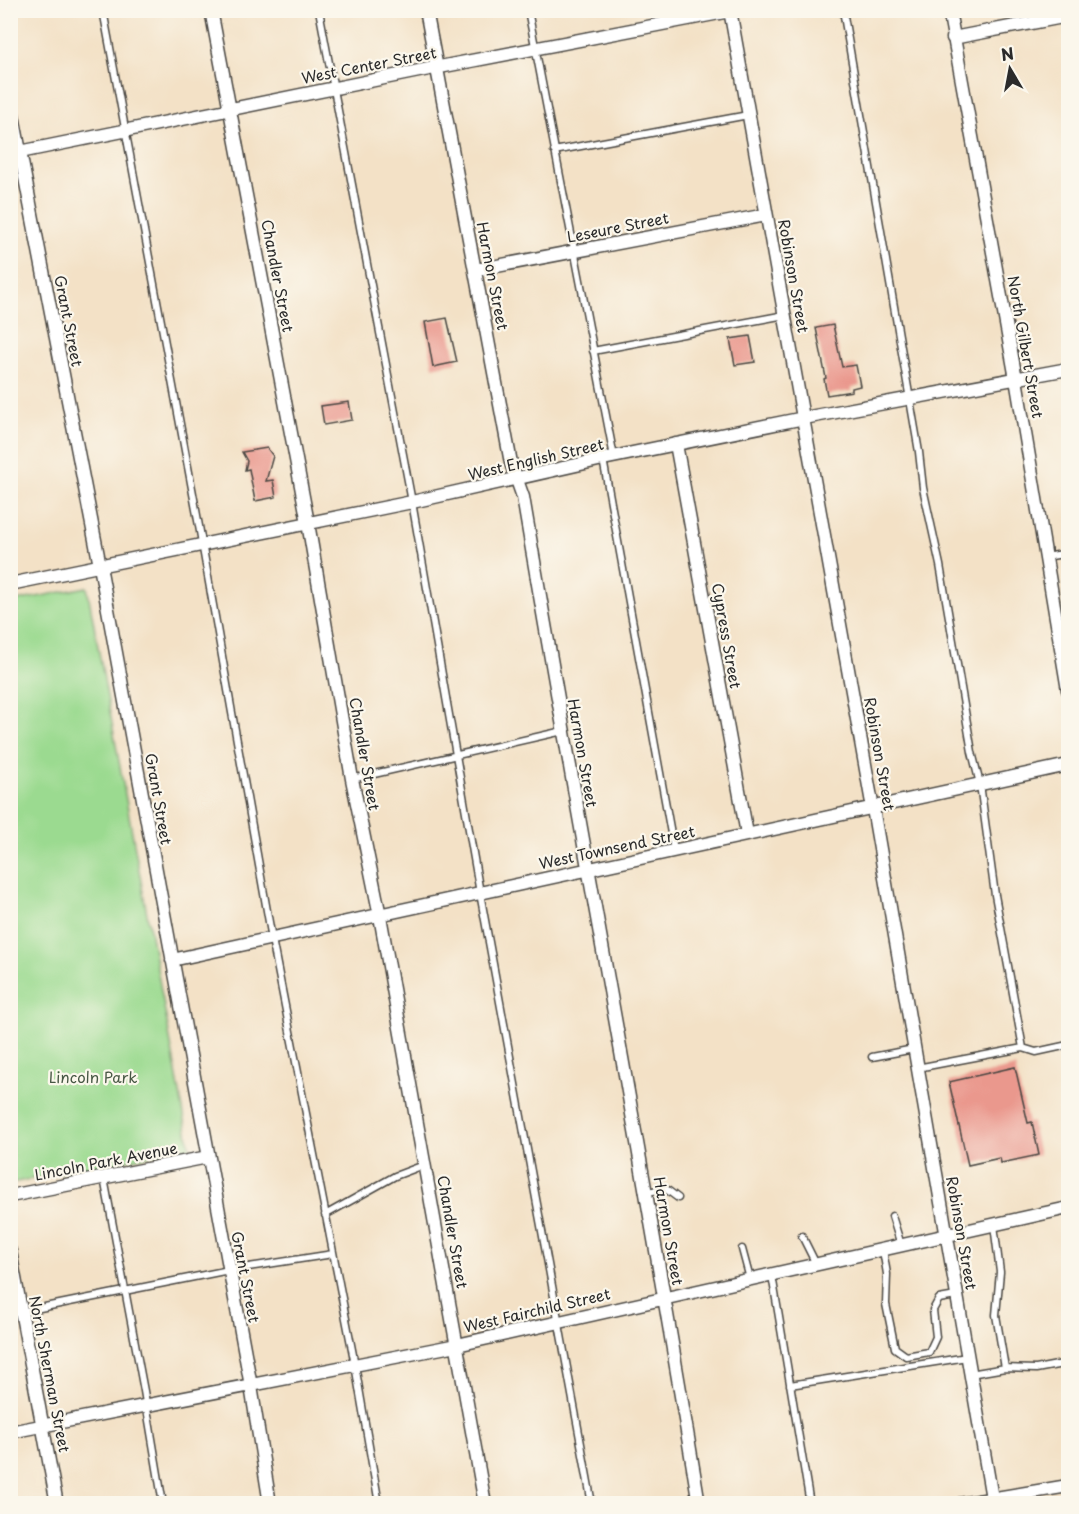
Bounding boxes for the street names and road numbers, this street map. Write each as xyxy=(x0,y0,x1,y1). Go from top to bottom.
street label: West Center Street xyxy=(299,40,438,89)
street label: Leseure Street xyxy=(565,205,671,248)
street label: Chandler Street xyxy=(256,217,301,334)
street label: Robinson Street xyxy=(773,217,816,334)
street label: Harmon Street xyxy=(472,220,515,332)
street label: Grant Street xyxy=(49,273,90,368)
street label: North Gilbert Street xyxy=(1003,274,1050,420)
street label: West English Street xyxy=(465,432,606,485)
street label: Cypress Street xyxy=(707,581,748,690)
street label: Chandler Street xyxy=(344,695,387,812)
street label: Robinson Street xyxy=(859,695,902,812)
street label: Harmon Street xyxy=(563,697,604,809)
street label: Grant Street xyxy=(140,751,179,846)
street label: West Townsend Street xyxy=(537,819,697,874)
street label: Lincoln Park Avenue xyxy=(32,1135,179,1186)
street label: Chandler Street xyxy=(432,1173,475,1290)
street label: Robinson Street xyxy=(941,1174,984,1291)
street label: Harmon Street xyxy=(649,1175,690,1287)
street label: Grant Street xyxy=(226,1229,267,1324)
street label: West Fairchild Street xyxy=(461,1281,612,1338)
street label: North Sherman Street xyxy=(24,1293,77,1454)

